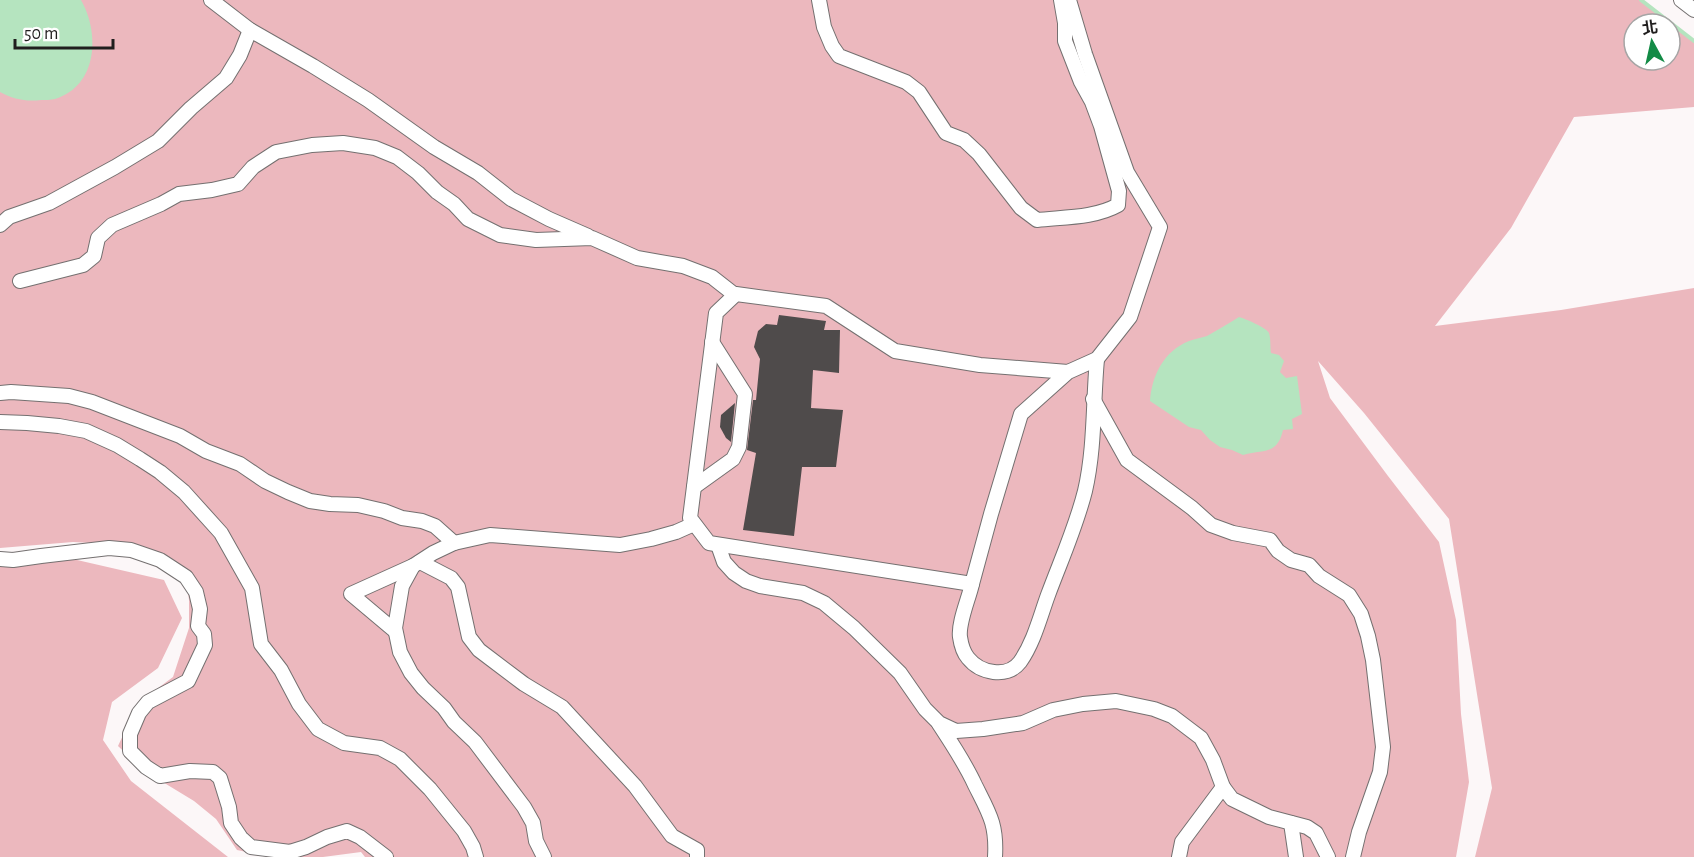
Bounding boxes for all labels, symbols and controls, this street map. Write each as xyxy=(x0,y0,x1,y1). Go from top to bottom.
scale bar xyxy=(15,12,112,50)
north arrow xyxy=(1622,12,1682,72)
text: 北 xyxy=(1641,18,1659,37)
text: 50 m xyxy=(24,25,58,43)

